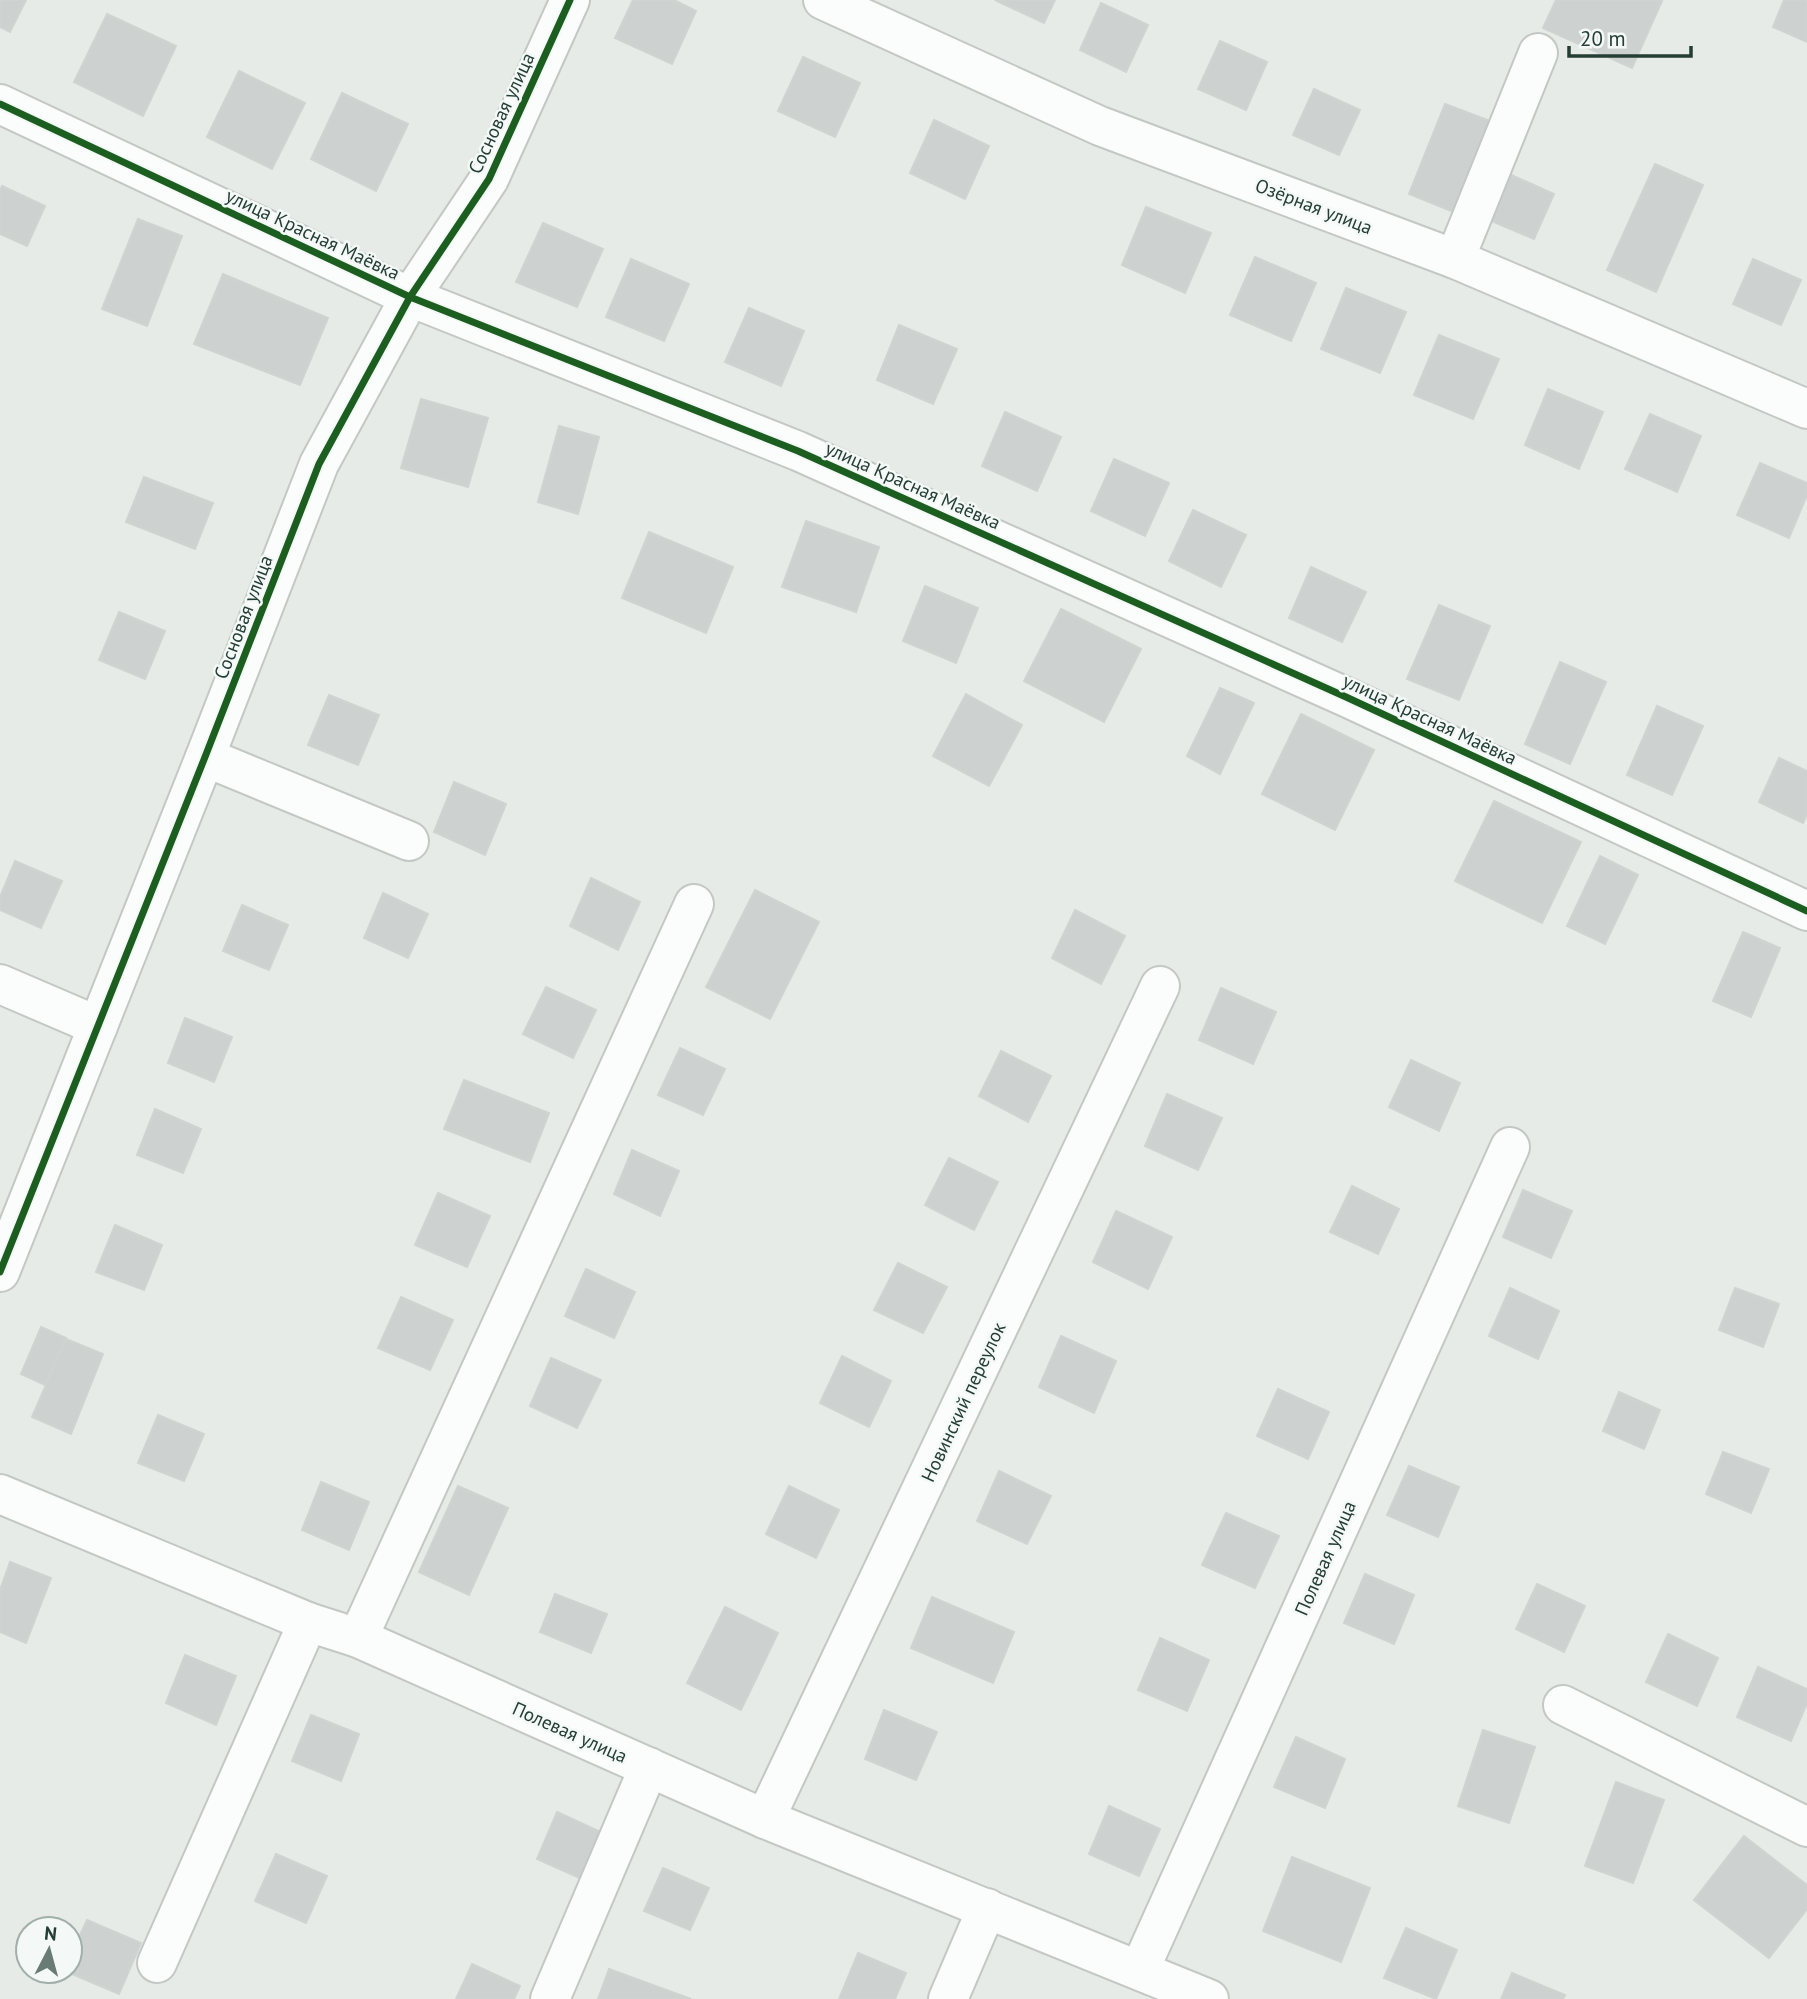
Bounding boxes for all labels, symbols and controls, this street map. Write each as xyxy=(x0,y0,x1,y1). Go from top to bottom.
scale bar xyxy=(1569,14,1692,58)
text: 20 m xyxy=(1580,25,1626,52)
street label: Сосновая улица xyxy=(462,49,540,177)
street label: Озёрная улица xyxy=(1252,173,1376,239)
street label: улица Красная Маёвка xyxy=(222,183,404,285)
street label: улица Красная Маёвка xyxy=(822,436,1004,534)
street label: Сосновая улица xyxy=(208,552,278,682)
street label: улица Красная Маёвка xyxy=(1339,668,1521,770)
street label: Новинский переулок xyxy=(915,1318,1011,1486)
street label: Полевая улица xyxy=(1289,1497,1361,1619)
street label: Полевая улица xyxy=(509,1696,631,1768)
north arrow xyxy=(14,1915,84,1985)
text: N xyxy=(43,1921,58,1946)

